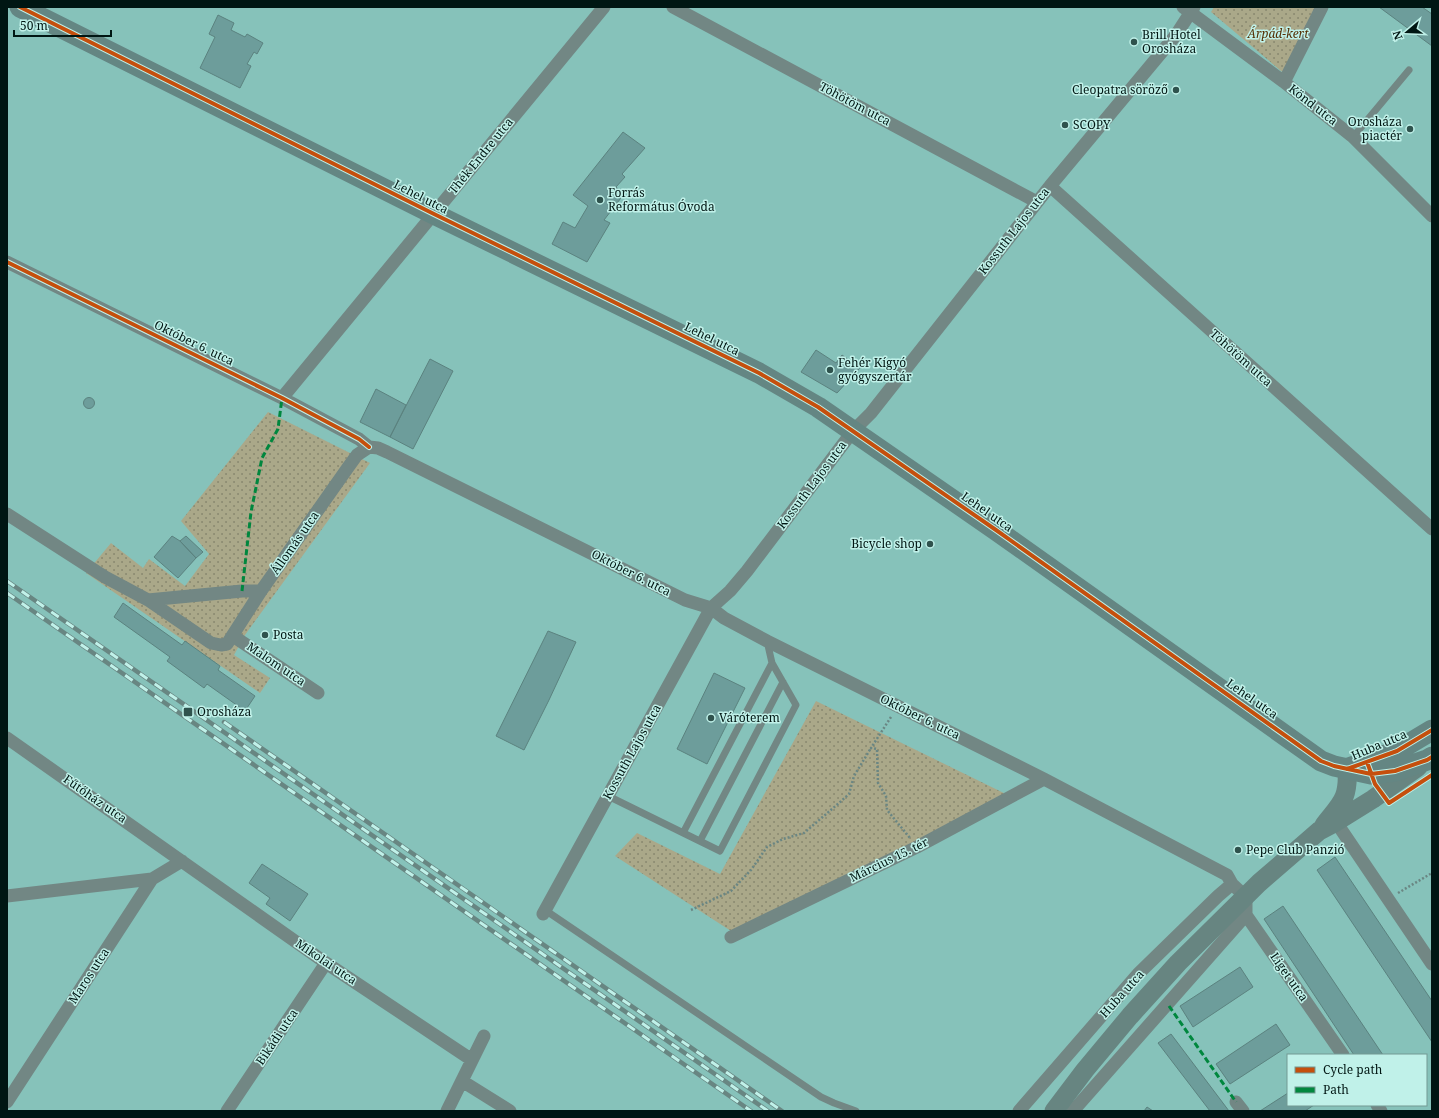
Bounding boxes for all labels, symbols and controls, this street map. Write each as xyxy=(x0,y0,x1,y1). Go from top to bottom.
scale bar xyxy=(14,12,111,38)
north arrow xyxy=(1387,12,1427,52)
text: 50 m xyxy=(20,17,48,34)
park label: Árpád-kert xyxy=(1246,25,1309,42)
place label: Brill Hotel Orosháza xyxy=(1142,26,1201,57)
text: N xyxy=(1388,29,1406,42)
marker: Brill Hotel Orosháza xyxy=(1129,37,1139,47)
street label: Töhötöm utca xyxy=(817,78,894,130)
street label: Könd utca xyxy=(1285,80,1342,129)
place label: Cleopatra söröző xyxy=(1072,81,1168,98)
marker: Cleopatra söröző xyxy=(1171,85,1181,95)
place label: Orosháza piactér xyxy=(1348,113,1402,144)
street label: Thék Endre utca xyxy=(444,114,517,197)
place label: SCOPY xyxy=(1073,116,1111,133)
marker: SCOPY xyxy=(1060,120,1070,130)
marker: Orosháza piactér xyxy=(1405,124,1415,134)
street label: Lehel utca xyxy=(391,176,452,218)
street label: Kossuth Lajos utca xyxy=(974,183,1053,278)
place label: Forrás Református Óvoda xyxy=(608,184,715,215)
marker: Forrás Református Óvoda xyxy=(595,195,605,205)
street label: Október 6. utca xyxy=(151,316,237,369)
street label: Lehel utca xyxy=(682,318,743,359)
street label: Töhötöm utca xyxy=(1207,325,1276,390)
place label: Fehér Kígyó gyógyszertár xyxy=(838,354,912,385)
marker: Fehér Kígyó gyógyszertár xyxy=(825,365,835,375)
street label: Kossuth Lajos utca xyxy=(773,437,851,532)
street label: Lehel utca xyxy=(958,488,1017,536)
street label: Állomás utca xyxy=(266,507,323,578)
place label: Bicycle shop xyxy=(851,535,922,552)
marker: Bicycle shop xyxy=(925,539,935,549)
street label: Október 6. utca xyxy=(589,545,674,600)
place label: Posta xyxy=(273,626,304,643)
marker: Posta xyxy=(260,630,270,640)
street label: Malom utca xyxy=(243,638,309,690)
street label: Lehel utca xyxy=(1223,675,1282,723)
street label: Október 6. utca xyxy=(877,690,963,743)
street label: Kossuth Lajos utca xyxy=(598,701,665,802)
place label: Orosháza xyxy=(197,703,251,720)
marker: Orosháza xyxy=(182,706,194,718)
place label: Váróterem xyxy=(719,709,780,726)
marker: Váróterem xyxy=(706,713,716,723)
street label: Huba utca xyxy=(1348,725,1409,764)
street label: Fűtőház utca xyxy=(60,770,131,827)
street label: Március 15. tér xyxy=(847,833,931,886)
place label: Pepe Club Panzió xyxy=(1246,841,1344,858)
marker: Pepe Club Panzió xyxy=(1233,845,1243,855)
street label: Mikolai utca xyxy=(292,935,361,989)
street label: Maros utca xyxy=(64,944,113,1007)
street label: Liget utca xyxy=(1266,949,1313,1005)
street label: Huba utca xyxy=(1096,966,1148,1021)
street label: Bikádi utca xyxy=(252,1005,302,1068)
legend xyxy=(1287,1054,1427,1106)
text: Cycle path xyxy=(1323,1061,1383,1078)
text: Path xyxy=(1323,1081,1349,1098)

